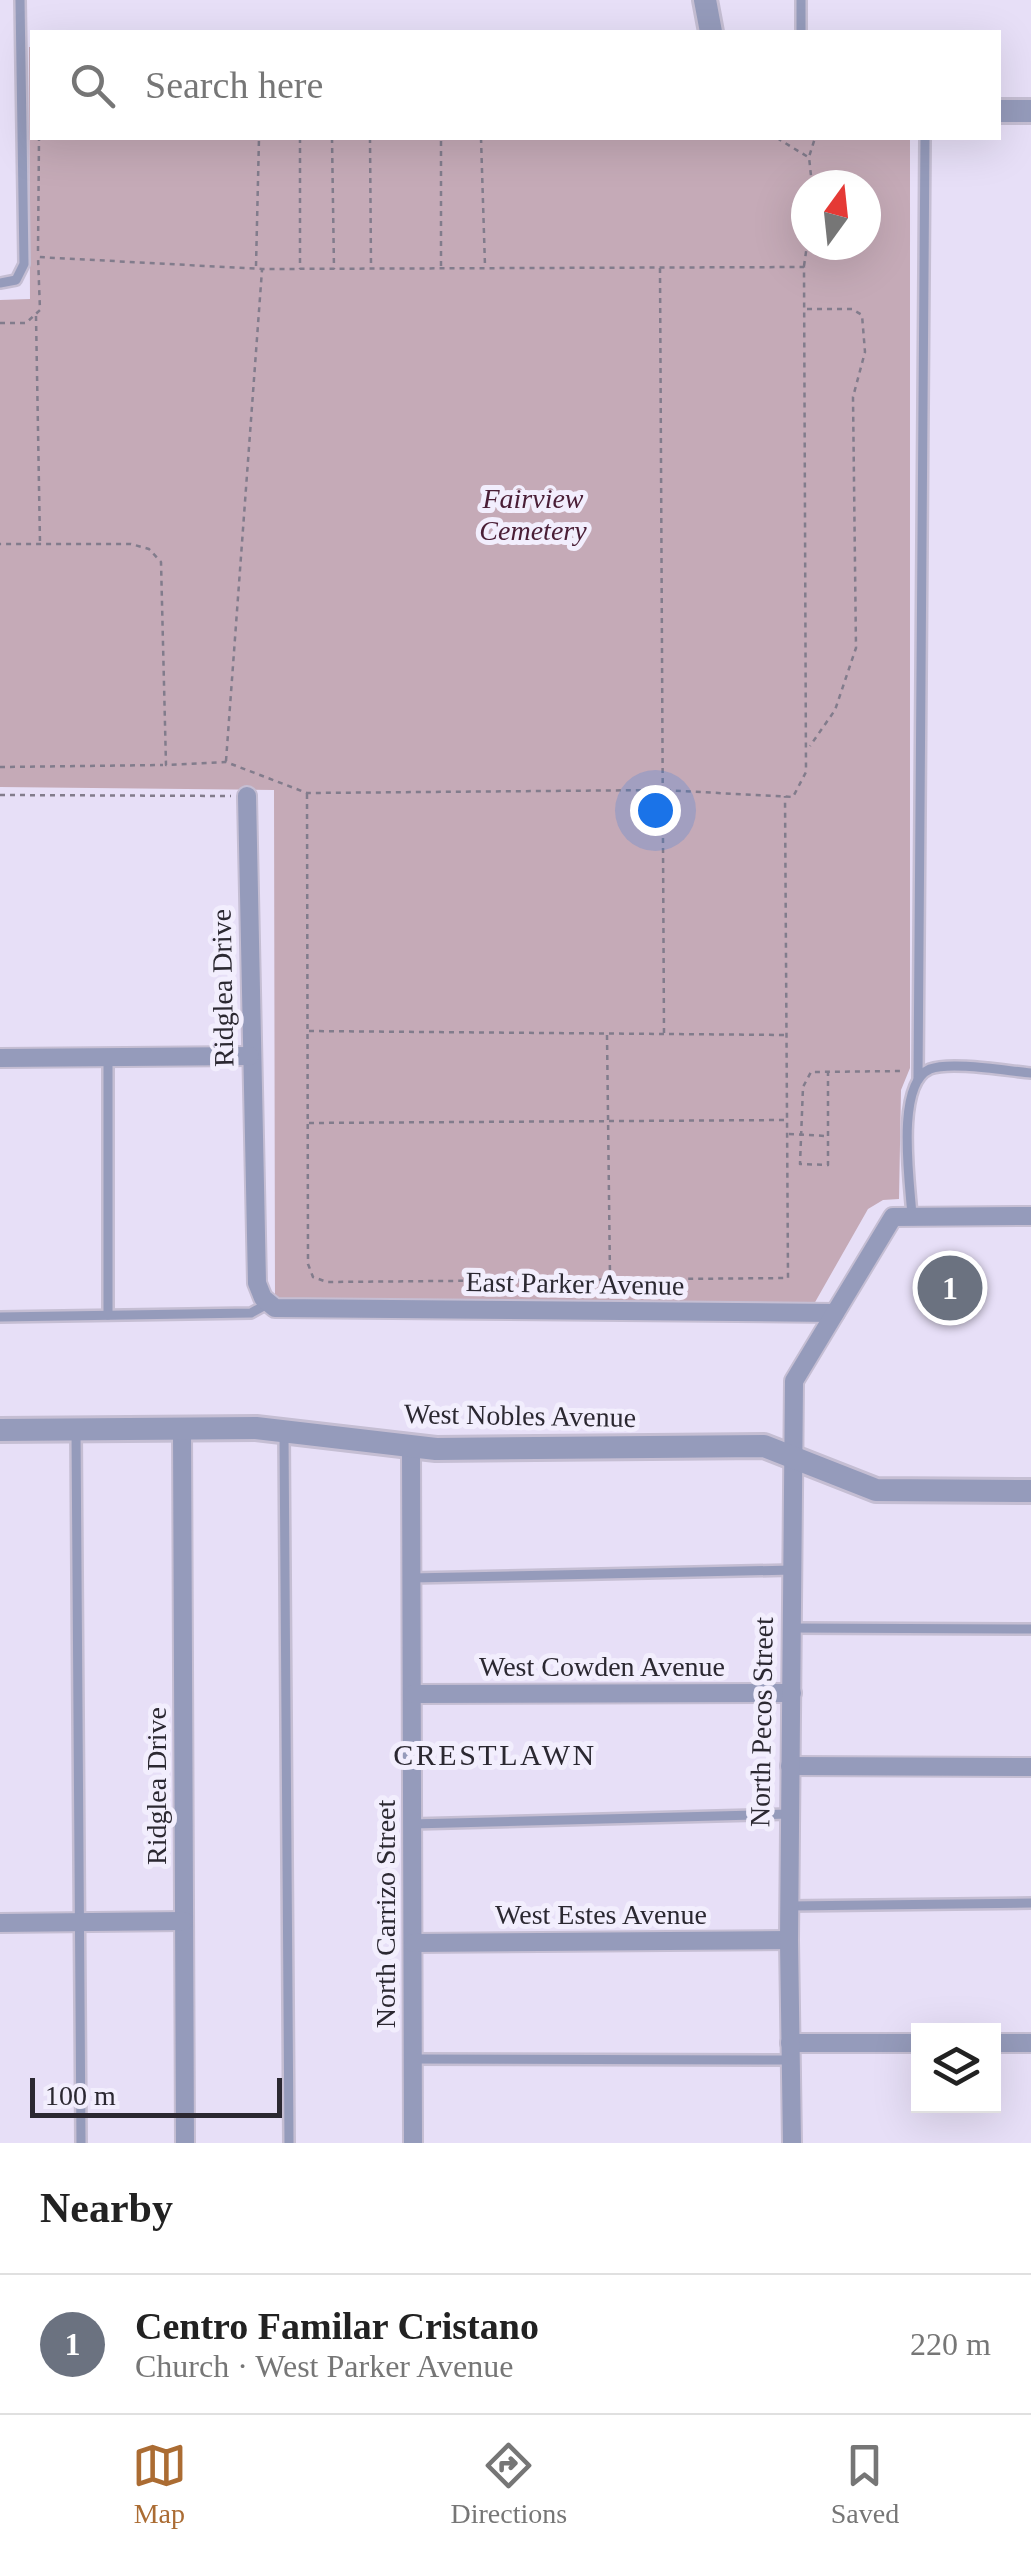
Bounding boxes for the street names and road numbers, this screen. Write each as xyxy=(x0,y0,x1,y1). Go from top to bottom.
street label: Ridglea Drive xyxy=(206,909,239,1067)
street label: East Parker Avenue xyxy=(465,1266,685,1301)
street label: West Nobles Avenue xyxy=(404,1398,636,1433)
street label: North Pecos Street xyxy=(744,1617,779,1827)
street label: West Cowden Avenue xyxy=(479,1651,725,1682)
street label: Ridglea Drive xyxy=(141,1707,172,1865)
street label: North Carrizo Street xyxy=(370,1799,401,2028)
street label: West Estes Avenue xyxy=(495,1899,707,1930)

